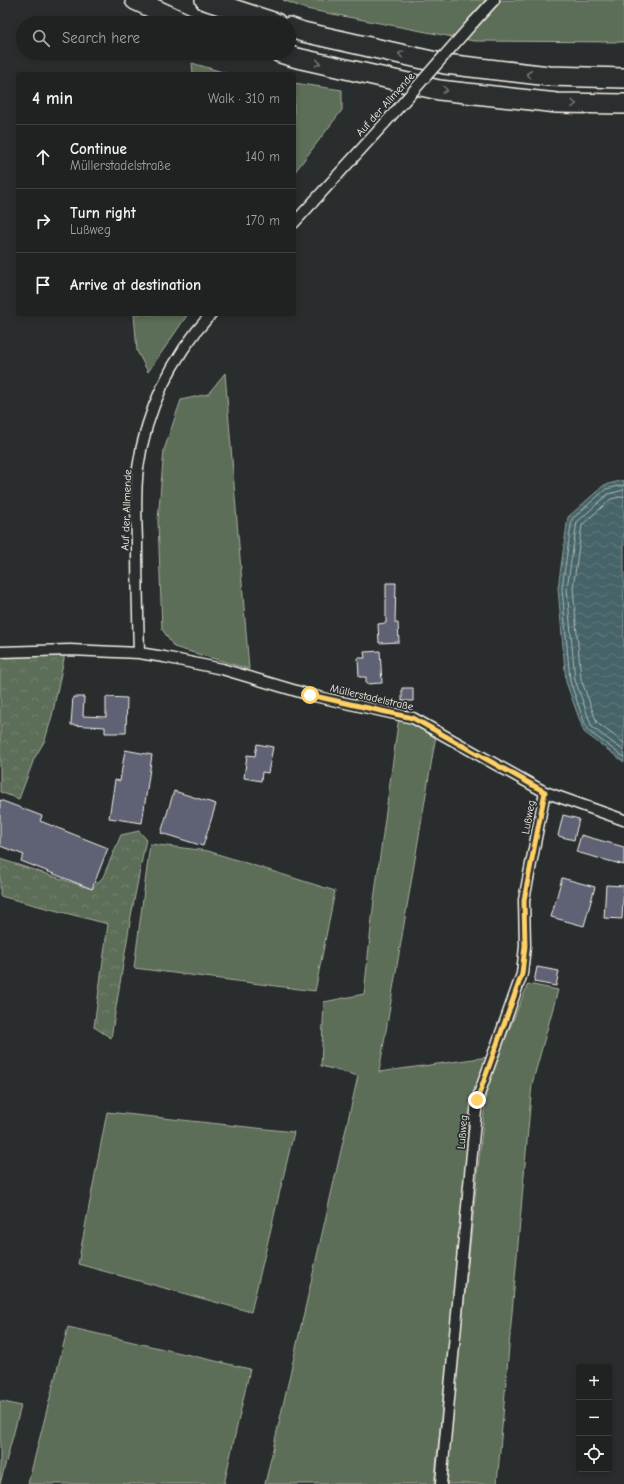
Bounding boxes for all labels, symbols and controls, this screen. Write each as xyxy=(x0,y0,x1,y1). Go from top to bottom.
search box xyxy=(16,16,296,60)
icon: search xyxy=(30,27,52,49)
text: Search here xyxy=(62,29,140,47)
one-way arrow xyxy=(398,50,404,58)
one-way arrow xyxy=(315,58,321,66)
street label: Auf der Allmende xyxy=(353,69,418,139)
one-way arrow xyxy=(526,70,532,79)
one-way arrow xyxy=(442,85,448,94)
text: 4 min xyxy=(32,89,73,108)
text: Walk · 310 m xyxy=(208,91,280,106)
one-way arrow xyxy=(571,100,577,108)
text: Continue xyxy=(70,140,127,158)
icon: ahead xyxy=(32,146,54,168)
text: 140 m xyxy=(246,149,280,164)
text: Müllerstadelstraße xyxy=(70,158,171,173)
text: Turn right xyxy=(70,204,136,222)
icon: right xyxy=(32,210,54,232)
text: 170 m xyxy=(246,213,280,228)
text: Lußweg xyxy=(70,222,111,237)
icon: arrive xyxy=(32,274,54,296)
text: Arrive at destination xyxy=(70,276,201,294)
street label: Auf der Allmende xyxy=(119,469,134,551)
street label: Müllerstadelstraße xyxy=(329,682,415,714)
route start xyxy=(301,686,319,704)
street label: Lußweg xyxy=(519,799,538,835)
route end xyxy=(468,1091,486,1109)
street label: Lußweg xyxy=(455,1114,470,1150)
map controls xyxy=(576,1364,612,1472)
button: + xyxy=(576,1364,612,1400)
button: − xyxy=(576,1400,612,1436)
button: locate xyxy=(576,1436,612,1472)

